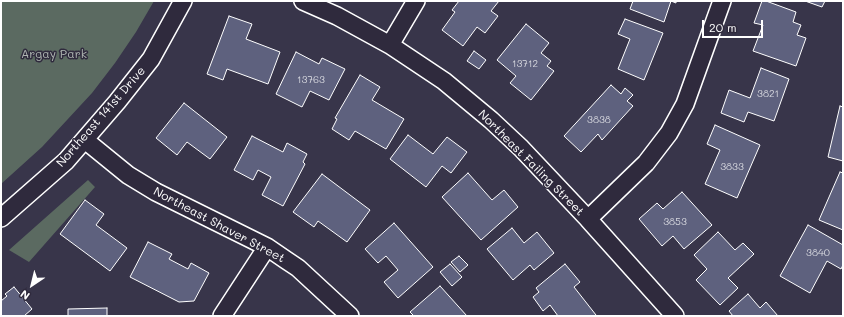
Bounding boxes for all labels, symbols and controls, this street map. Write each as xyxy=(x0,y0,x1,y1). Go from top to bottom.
scale bar xyxy=(704,12,765,38)
text: 20 m xyxy=(709,19,737,35)
park label: Argay Park xyxy=(21,47,87,61)
house number: 13712 xyxy=(512,58,538,70)
street label: Northeast 141st Drive xyxy=(53,64,149,170)
house number: 13763 xyxy=(297,74,325,86)
house number: 3821 xyxy=(757,88,779,100)
street label: Northeast Failing Street xyxy=(475,107,587,219)
house number: 3838 xyxy=(587,114,611,126)
house number: 3833 xyxy=(720,161,744,173)
street label: Northeast Shaver Street xyxy=(151,184,287,266)
house number: 3853 xyxy=(663,216,687,228)
house number: 3840 xyxy=(806,247,830,259)
north arrow xyxy=(12,265,52,305)
text: N xyxy=(17,287,33,304)

